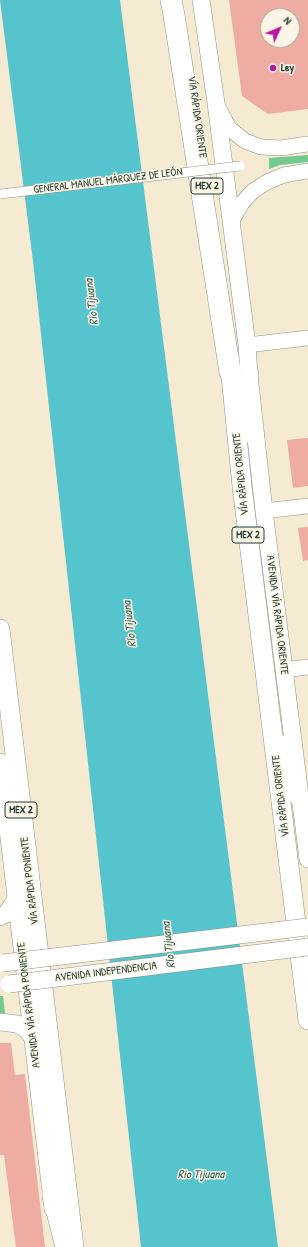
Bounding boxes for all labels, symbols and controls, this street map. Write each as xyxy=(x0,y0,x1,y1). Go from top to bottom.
north arrow xyxy=(260,8,300,48)
text: N xyxy=(281,13,295,27)
place label: Ley xyxy=(281,61,294,75)
marker: Ley xyxy=(268,63,278,73)
street label: VÍA RÁPIDA ORIENTE xyxy=(185,75,209,159)
street label: GENERAL MANUEL MÁRQUEZ DE LEÓN xyxy=(33,165,183,197)
road number: MEX 2 xyxy=(191,178,223,194)
water label: Río Tijuana xyxy=(82,278,102,326)
street label: VÍA RÁPIDA ORIENTE xyxy=(230,432,252,516)
road number: MEX 2 xyxy=(232,527,264,543)
street label: AVENIDA VÍA RÁPIDA ORIENTE xyxy=(263,554,291,676)
water label: Río Tijuana xyxy=(120,600,140,648)
street label: VÍA RÁPIDA ORIENTE xyxy=(269,754,293,838)
road number: MEX 2 xyxy=(5,802,37,818)
street label: VÍA RÁPIDA PONIENTE xyxy=(18,836,42,926)
water label: Río Tijuana xyxy=(159,921,179,969)
street label: AVENIDA VÍA RÁPIDA PONIENTE xyxy=(15,941,43,1069)
street label: AVENIDA INDEPENDENCIA xyxy=(54,959,158,985)
water label: Rio Tijuana xyxy=(178,1168,224,1182)

